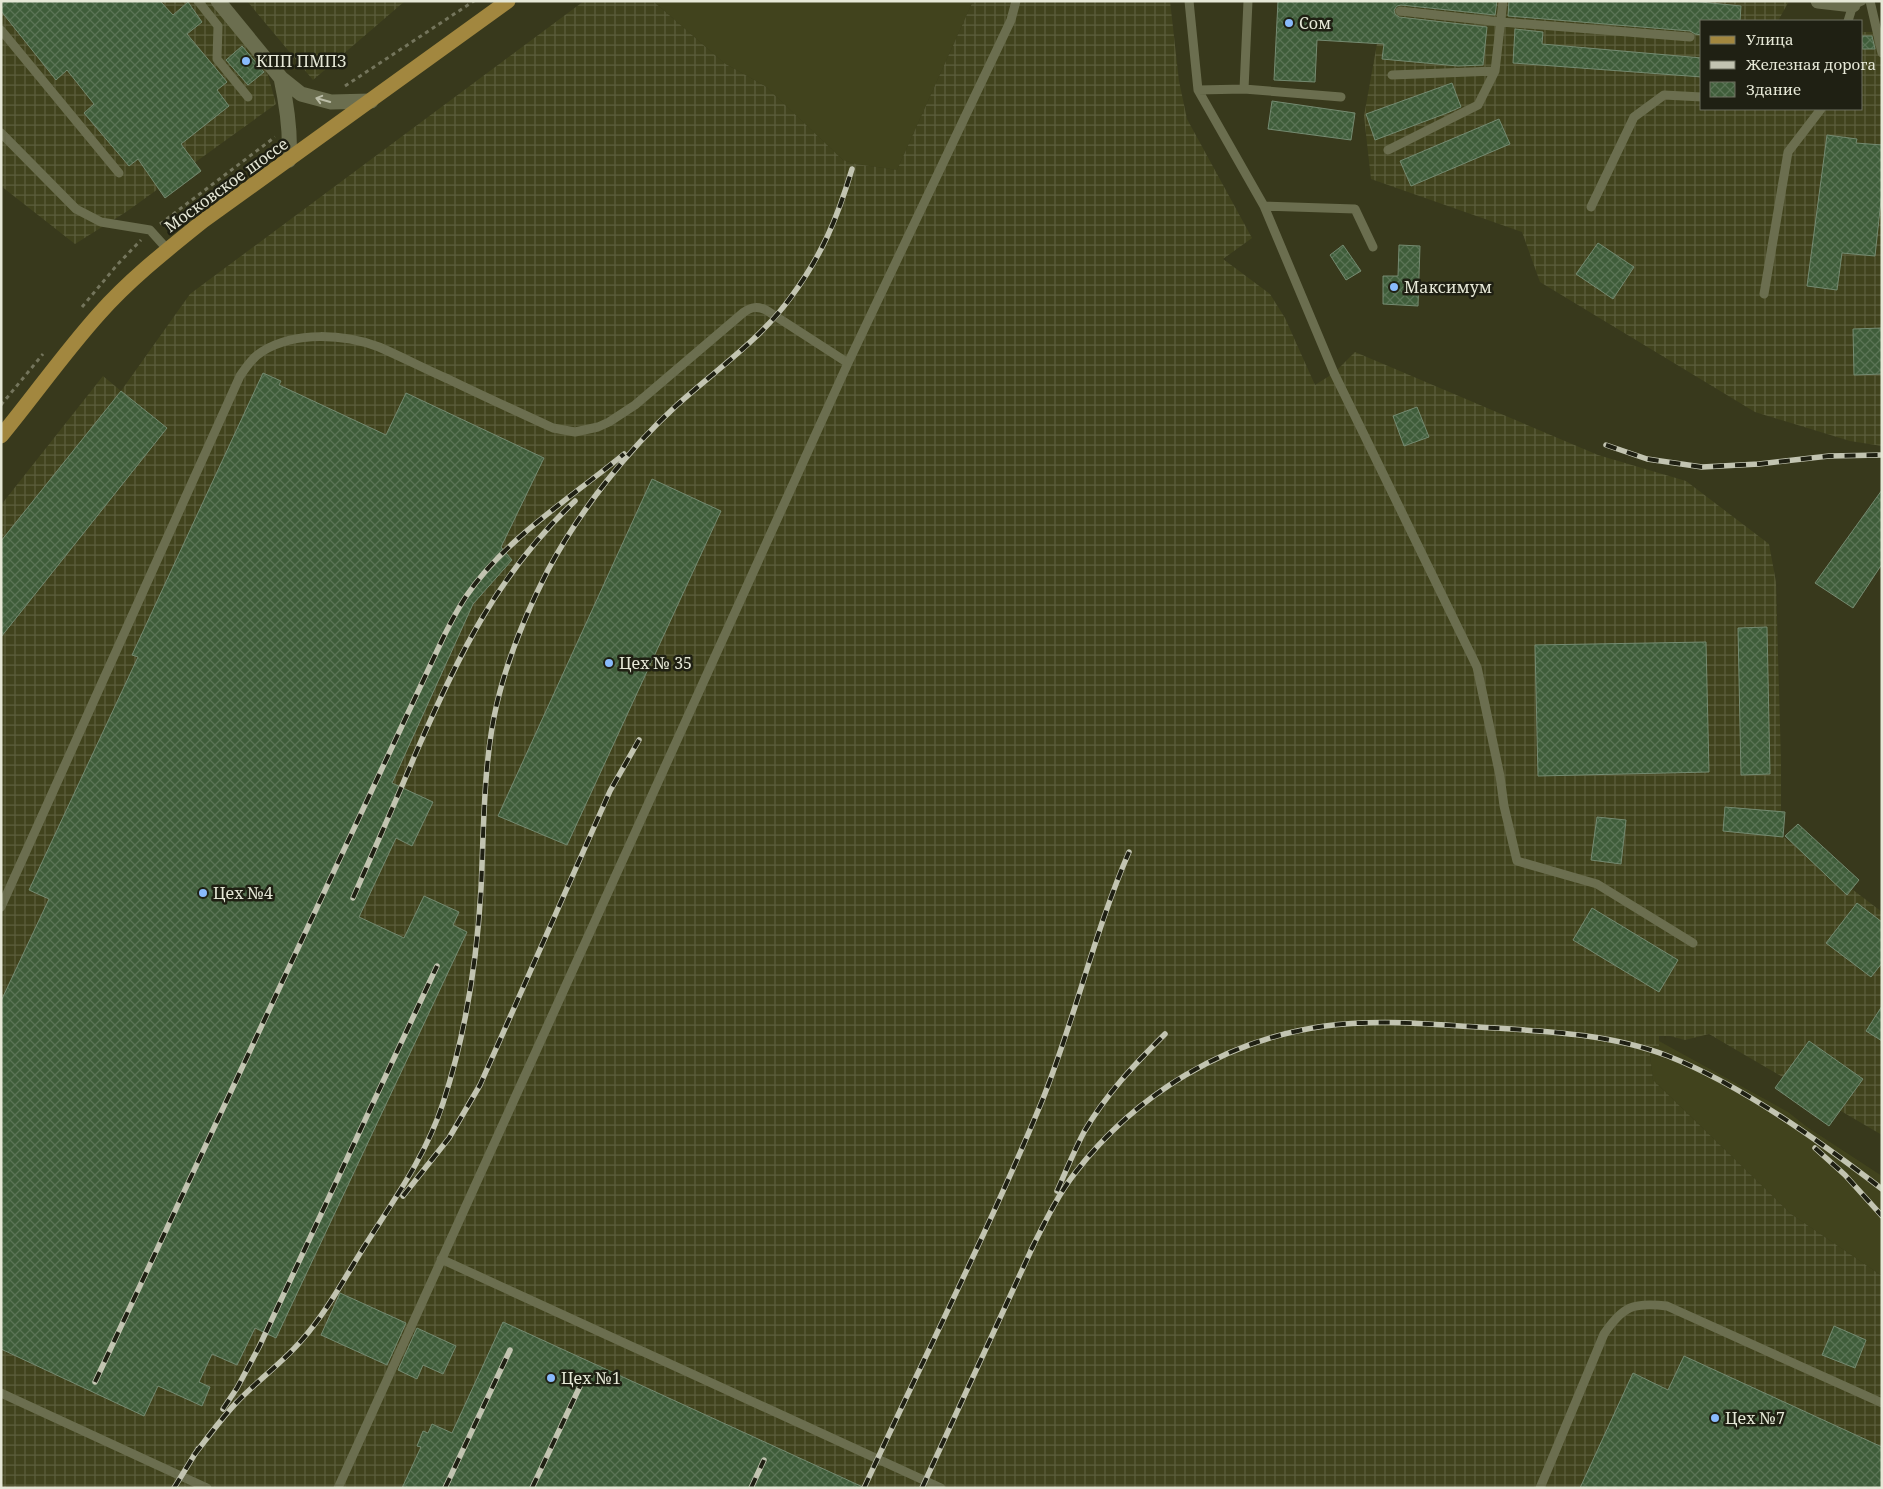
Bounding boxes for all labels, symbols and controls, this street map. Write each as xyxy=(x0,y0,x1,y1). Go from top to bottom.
place label: Сом xyxy=(1299,12,1331,34)
marker: Сом xyxy=(1283,17,1295,29)
legend xyxy=(1700,20,1863,110)
text: Улица xyxy=(1746,29,1794,49)
place label: КПП ПМПЗ xyxy=(256,50,347,72)
text: Железная дорога xyxy=(1745,54,1876,74)
marker: КПП ПМПЗ xyxy=(240,55,252,67)
text: Здание xyxy=(1746,79,1801,99)
one-way arrow xyxy=(315,94,331,104)
street label: Московское шоссе xyxy=(160,133,292,237)
place label: Максимум xyxy=(1404,276,1492,298)
marker: Максимум xyxy=(1388,281,1400,293)
place label: Цех № 35 xyxy=(619,652,692,674)
marker: Цех № 35 xyxy=(603,657,615,669)
place label: Цех №4 xyxy=(213,882,273,904)
marker: Цех №4 xyxy=(197,887,209,899)
place label: Цех №1 xyxy=(561,1367,621,1389)
marker: Цех №1 xyxy=(545,1372,557,1384)
place label: Цех №7 xyxy=(1725,1407,1785,1429)
marker: Цех №7 xyxy=(1709,1412,1721,1424)

